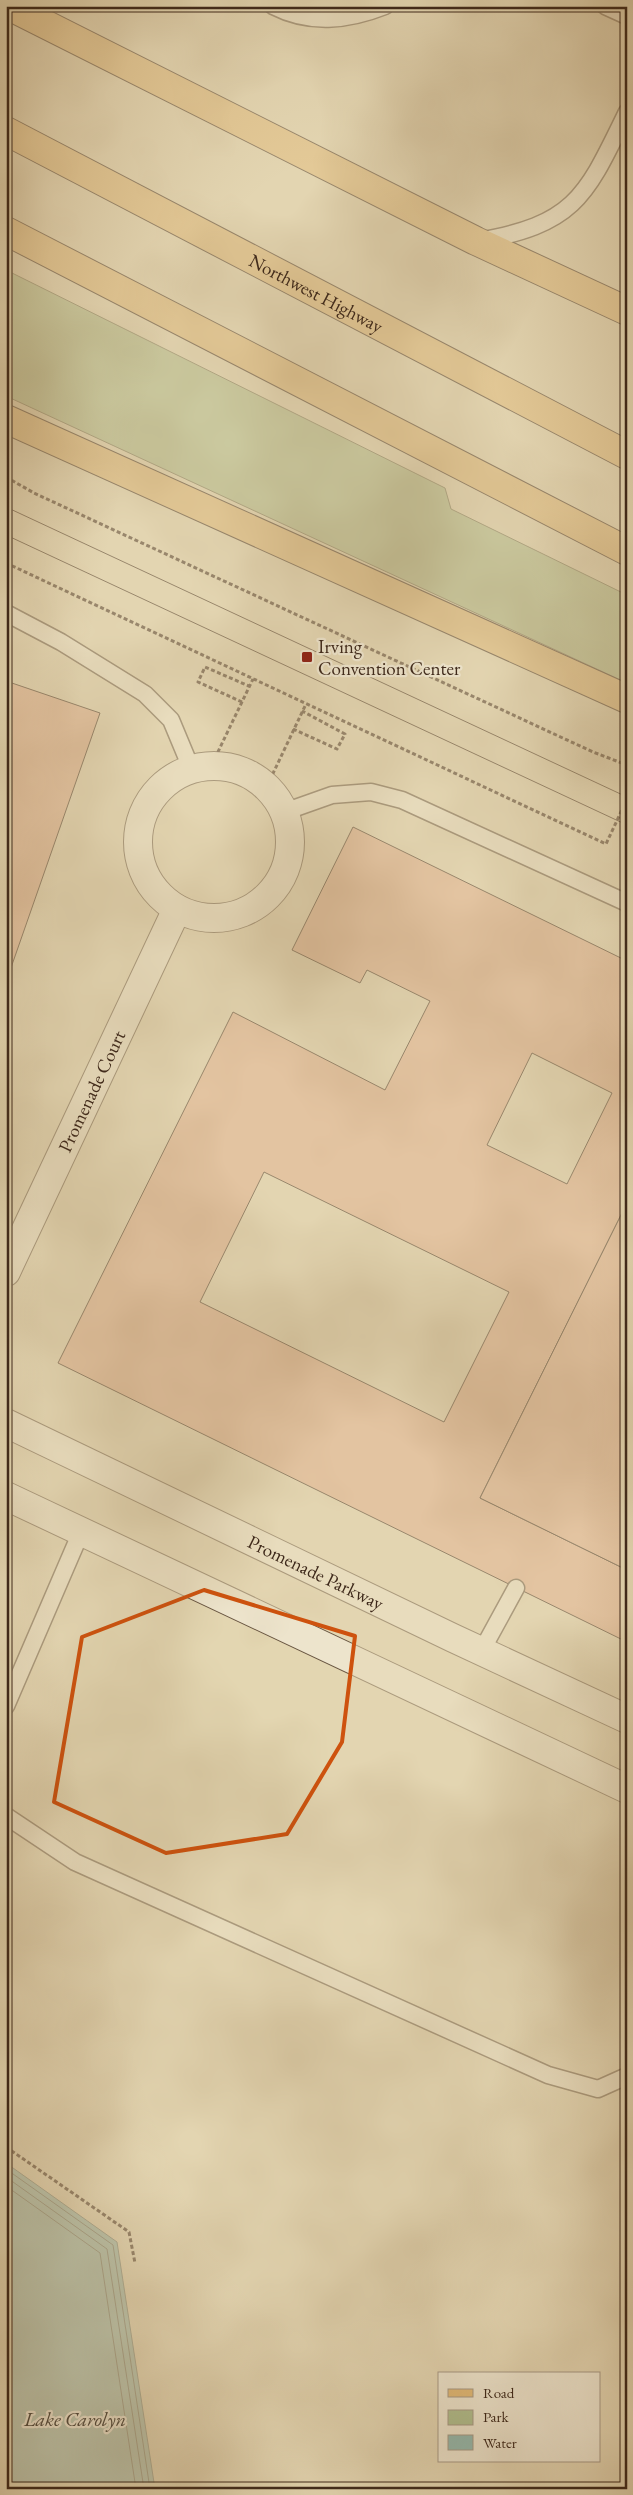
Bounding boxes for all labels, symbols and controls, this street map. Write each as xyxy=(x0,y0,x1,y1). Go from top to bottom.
street label: Northwest Highway xyxy=(245,248,388,339)
place label: Irving Convention Center xyxy=(318,634,461,681)
marker: Irving Convention Center xyxy=(300,650,314,664)
street label: Promenade Court xyxy=(52,1026,131,1156)
street label: Promenade Parkway xyxy=(244,1529,388,1616)
legend xyxy=(438,2372,600,2462)
text: Road xyxy=(483,2383,515,2402)
water label: Lake Carolyn xyxy=(23,2406,126,2432)
text: Park xyxy=(483,2407,510,2426)
text: Water xyxy=(483,2433,517,2452)

